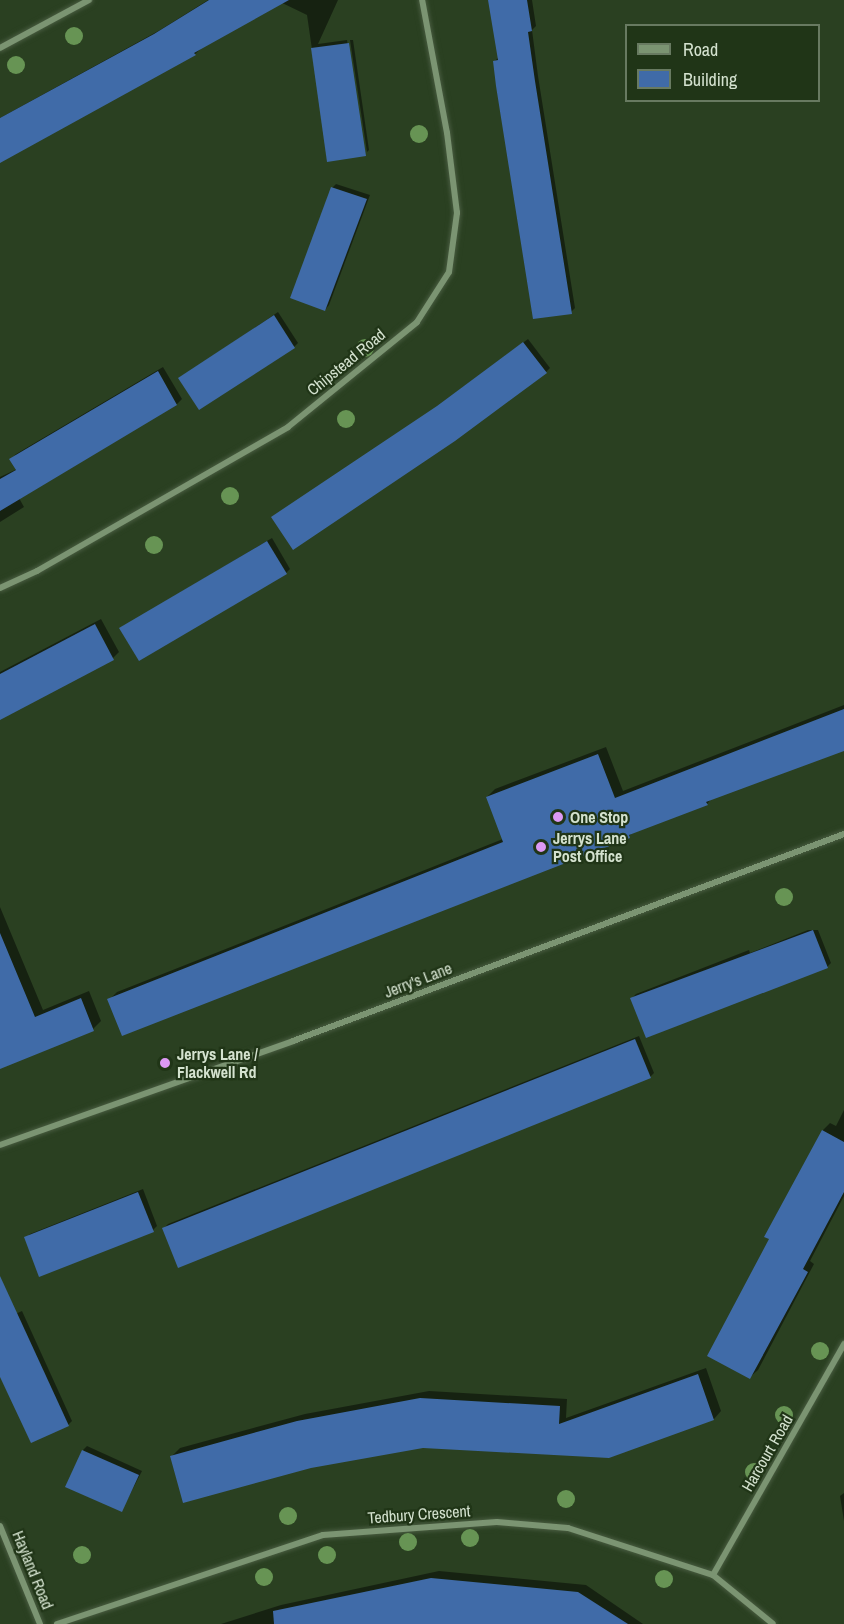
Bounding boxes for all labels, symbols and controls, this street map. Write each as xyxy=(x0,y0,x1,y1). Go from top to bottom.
legend xyxy=(625,24,820,102)
text: Road xyxy=(683,37,718,62)
text: Building xyxy=(683,67,737,92)
street label: Chipstead Road xyxy=(303,325,389,399)
place label: One Stop xyxy=(570,807,628,827)
marker: One Stop xyxy=(551,810,565,824)
place label: Jerrys Lane Post Office xyxy=(553,828,627,866)
marker: Jerrys Lane Post Office xyxy=(534,840,548,854)
street label: Jerry's Lane xyxy=(381,958,455,1002)
place label: Jerrys Lane / Flackwell Rd xyxy=(177,1044,258,1082)
marker: Jerrys Lane / Flackwell Rd xyxy=(158,1056,172,1070)
street label: Harcourt Road xyxy=(737,1411,797,1495)
street label: Tedbury Crescent xyxy=(367,1501,471,1527)
street label: Hayland Road xyxy=(9,1528,57,1612)

